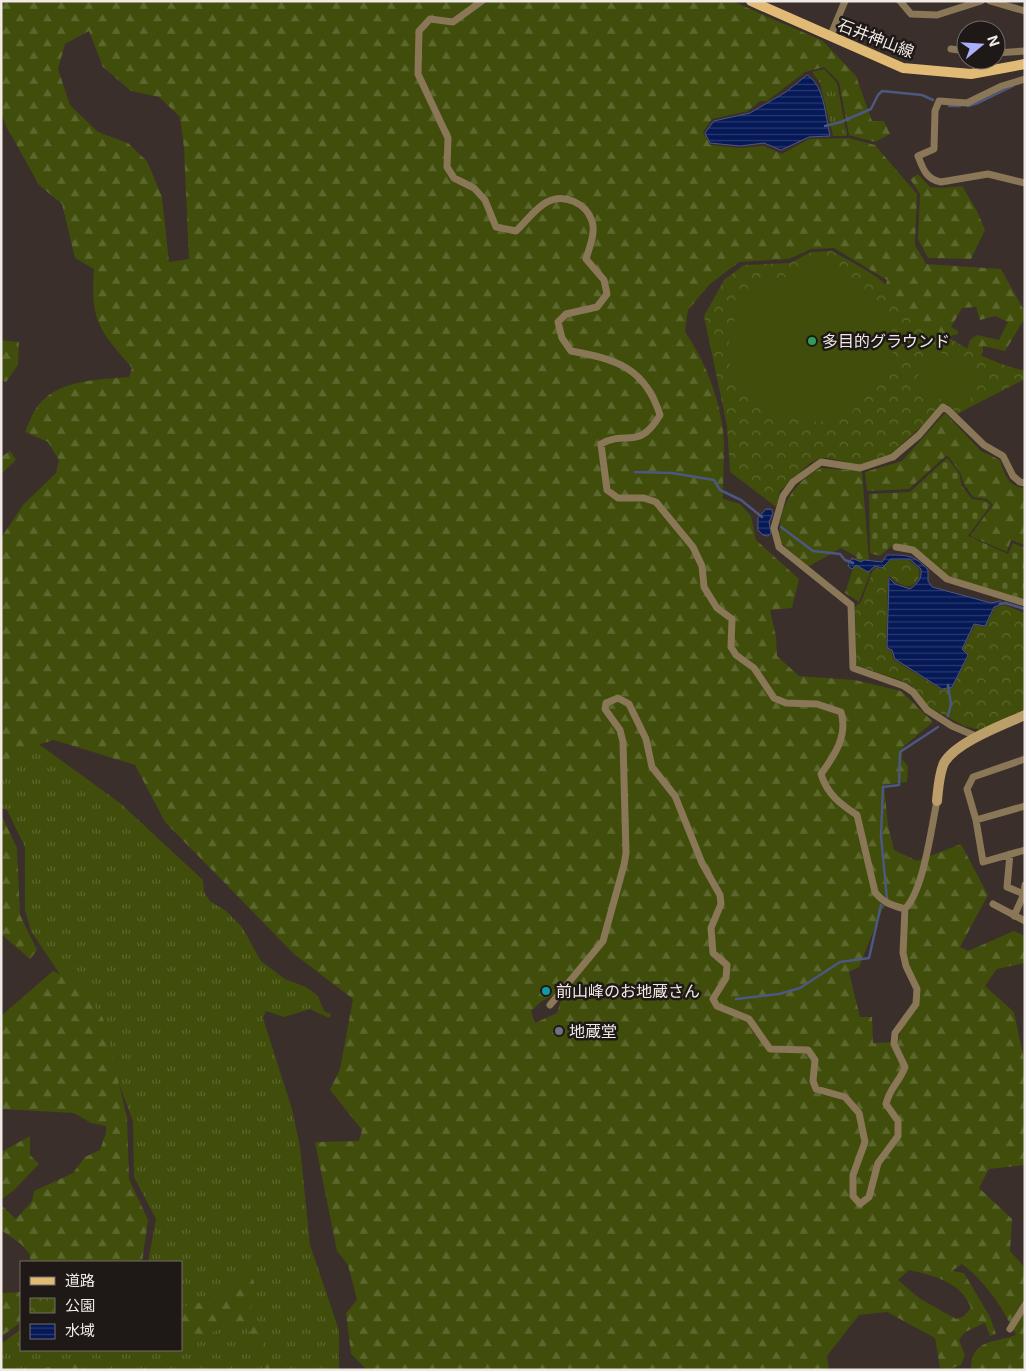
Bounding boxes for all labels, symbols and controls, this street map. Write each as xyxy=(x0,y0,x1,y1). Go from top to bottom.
street label: 石井神山線 xyxy=(835,14,917,62)
north arrow xyxy=(956,20,1006,70)
text: N xyxy=(984,33,1004,49)
place label: 多目的グラウンド xyxy=(822,331,950,351)
marker: 多目的グラウンド xyxy=(806,335,818,347)
place label: 前山峰のお地蔵さん xyxy=(556,981,700,1001)
marker: 前山峰のお地蔵さん xyxy=(540,985,552,997)
place label: 地蔵堂 xyxy=(569,1021,617,1041)
marker: 地蔵堂 xyxy=(553,1025,565,1037)
legend xyxy=(20,1261,182,1351)
text: 道路 xyxy=(65,1271,95,1290)
text: 公園 xyxy=(65,1296,95,1315)
text: 水域 xyxy=(65,1321,95,1340)

